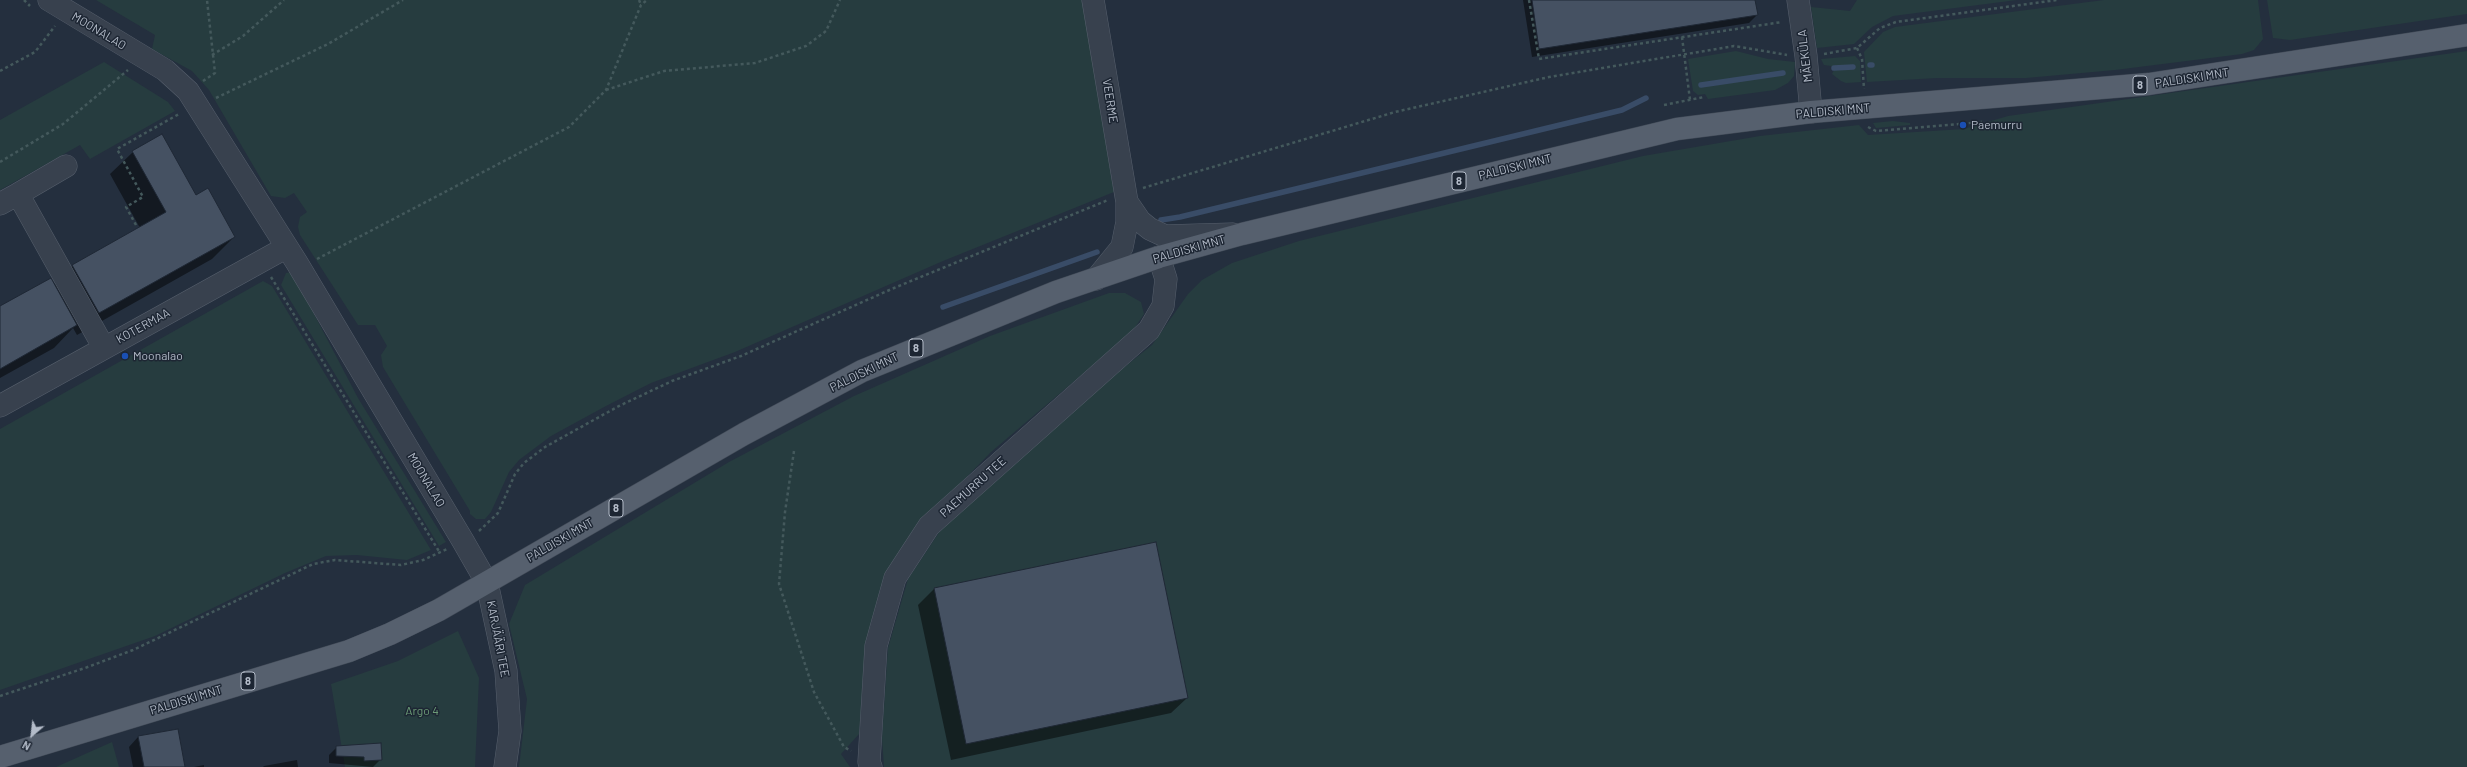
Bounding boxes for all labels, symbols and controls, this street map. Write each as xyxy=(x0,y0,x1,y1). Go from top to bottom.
street label: MOONALAO xyxy=(69,9,129,53)
street label: MÄEKÜLA xyxy=(1795,29,1815,83)
street label: PALDISKI MNT xyxy=(2154,65,2230,91)
road number: 8 xyxy=(2133,76,2147,94)
street label: VEERME xyxy=(1099,78,1121,124)
street label: PALDISKI MNT xyxy=(1795,101,1871,121)
place label: Paemurru xyxy=(1971,118,2022,132)
marker: Paemurru xyxy=(1958,120,1968,130)
street label: PALDISKI MNT xyxy=(1477,151,1553,183)
road number: 8 xyxy=(1452,172,1466,190)
street label: PALDISKI MNT xyxy=(1151,232,1227,266)
street label: KOTERMAA xyxy=(114,305,172,347)
road number: 8 xyxy=(909,339,923,357)
place label: Moonalao xyxy=(133,349,183,363)
street label: PALDISKI MNT xyxy=(827,349,901,395)
marker: Moonalao xyxy=(120,351,130,361)
street label: MOONALAO xyxy=(404,450,448,510)
street label: PAEMURRU TEE xyxy=(937,454,1009,520)
road number: 8 xyxy=(609,499,623,517)
street label: PALDISKI MNT xyxy=(524,515,596,565)
street label: KARJÄÄRI TEE xyxy=(484,599,512,679)
road number: 8 xyxy=(241,672,255,690)
street label: PALDISKI MNT xyxy=(148,682,224,718)
park label: Argo 4 xyxy=(405,704,439,718)
north arrow xyxy=(12,715,52,755)
text: N xyxy=(20,739,32,753)

